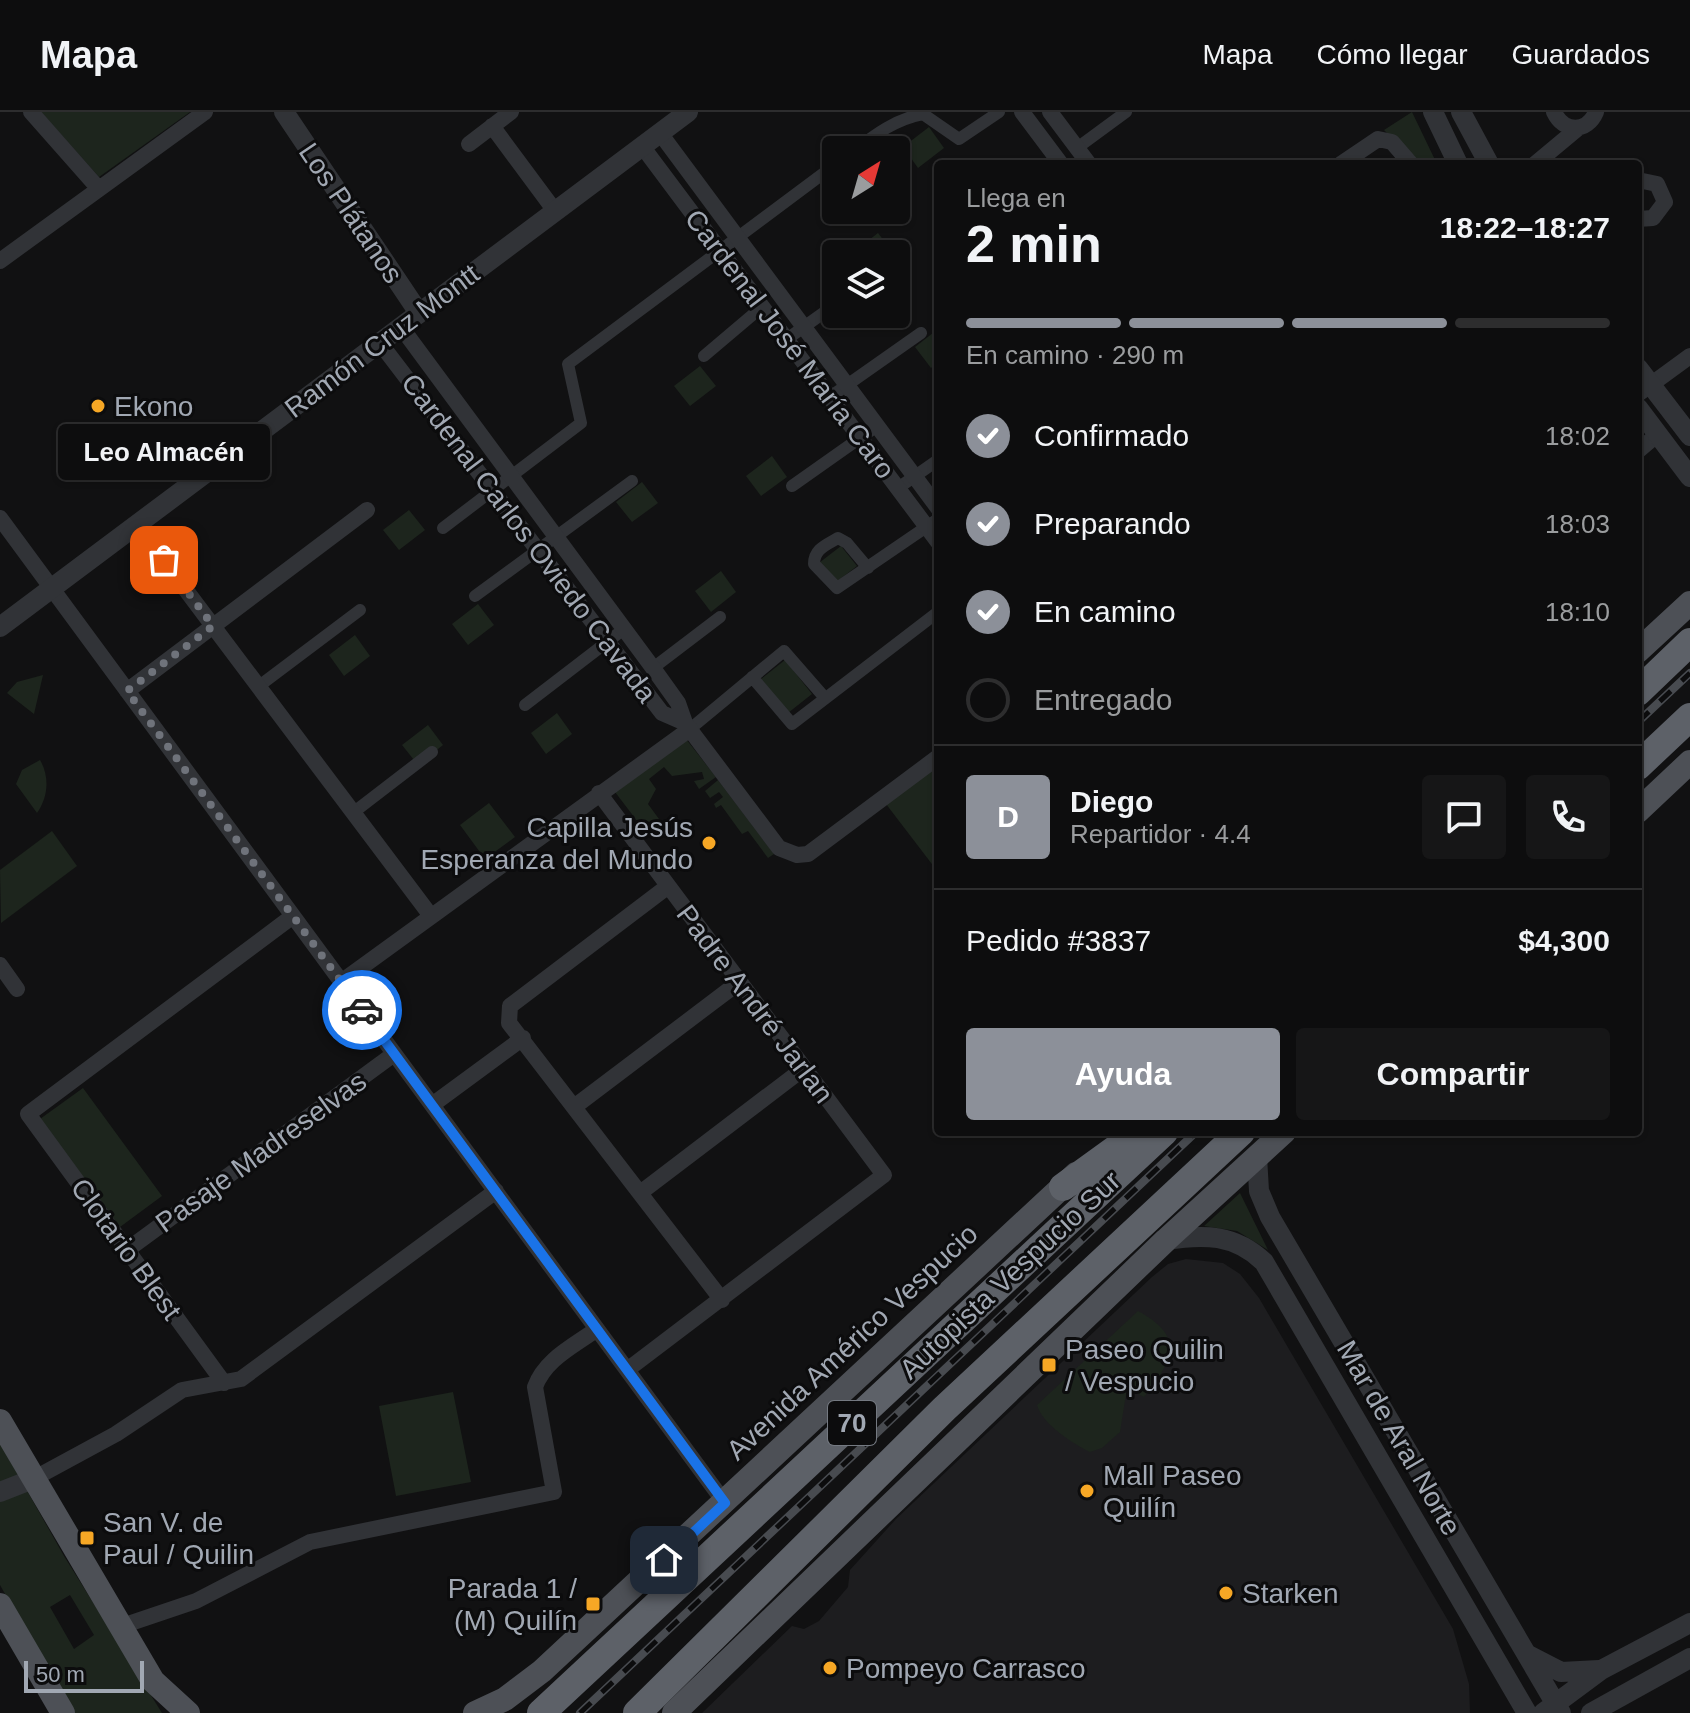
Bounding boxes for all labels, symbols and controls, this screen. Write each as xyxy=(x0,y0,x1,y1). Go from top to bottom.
text: Mapa xyxy=(40,34,137,76)
text: Mapa xyxy=(1202,39,1273,70)
text: Cómo llegar xyxy=(1317,39,1467,70)
text: Guardados xyxy=(1511,39,1650,70)
north arrow xyxy=(822,136,910,224)
map controls xyxy=(822,136,910,328)
street label: Los Plátanos xyxy=(293,137,409,289)
text: Llega en xyxy=(966,183,1066,213)
street label: Cardenal José María Caro xyxy=(679,204,901,484)
text: 18:22–18:27 xyxy=(1440,211,1610,244)
text: 2 min xyxy=(966,215,1102,273)
button: layers xyxy=(822,240,910,328)
street label: Ramón Cruz Montt xyxy=(279,258,485,424)
text: En camino · 290 m xyxy=(966,340,1184,370)
street label: Cardenal Carlos Oviedo Cavada xyxy=(395,368,663,709)
place label: Ekono xyxy=(114,391,193,422)
marker: Ekono xyxy=(89,397,107,415)
icon: check xyxy=(966,414,1010,458)
text: Confirmado xyxy=(1034,419,1189,452)
text: 18:02 xyxy=(1545,421,1610,451)
callout: Leo Almacén xyxy=(58,424,270,480)
text: Leo Almacén xyxy=(84,437,244,467)
icon: check xyxy=(966,502,1010,546)
text: Preparando xyxy=(1034,507,1191,540)
text: 18:03 xyxy=(1545,509,1610,539)
pin xyxy=(130,526,198,594)
icon: bag xyxy=(142,538,186,582)
icon: check xyxy=(966,590,1010,634)
text: En camino xyxy=(1034,595,1176,628)
text: 18:10 xyxy=(1545,597,1610,627)
text: Entregado xyxy=(1034,683,1172,716)
button: chat xyxy=(1422,775,1506,859)
button: phone xyxy=(1526,775,1610,859)
text: Diego xyxy=(1070,785,1153,818)
text: D xyxy=(997,800,1019,833)
place label: Capilla Jesús Esperanza del Mundo xyxy=(421,812,693,875)
text: Repartidor · 4.4 xyxy=(1070,819,1251,849)
marker: Capilla Jesús Esperanza del Mundo xyxy=(700,834,718,852)
street label: Padre André Jarlan xyxy=(670,899,840,1109)
text: Pedido #3837 xyxy=(966,924,1151,957)
text: $4,300 xyxy=(1518,924,1610,957)
courier xyxy=(322,970,402,1050)
icon: car xyxy=(340,988,384,1032)
button: Ayuda xyxy=(966,1028,1280,1120)
button: Compartir xyxy=(1296,1028,1610,1120)
street label: Pasaje Madreselvas xyxy=(150,1065,372,1239)
street label: Autopista Vespucio Sur xyxy=(894,1165,1126,1385)
street label: Clotario Blest xyxy=(65,1173,188,1326)
street label: Avenida Américo Vespucio xyxy=(720,1218,984,1466)
place label: Paseo Quilin / Vespucio xyxy=(1065,1334,1224,1397)
street label: Mar de Aral Norte xyxy=(1331,1335,1467,1541)
marker: Paseo Quilin / Vespucio xyxy=(1040,1356,1058,1374)
road number: 70 xyxy=(828,1401,876,1445)
place label: Mall Paseo Quilín xyxy=(1103,1460,1242,1523)
marker: Mall Paseo Quilín xyxy=(1078,1482,1096,1500)
place label: San V. de Paul / Quilin xyxy=(103,1507,254,1570)
pin xyxy=(630,1526,698,1594)
marker: San V. de Paul / Quilin xyxy=(78,1529,96,1547)
icon: home xyxy=(642,1538,686,1582)
place label: Parada 1 / (M) Quilín xyxy=(448,1573,577,1636)
place label: Starken xyxy=(1242,1578,1339,1609)
marker: Starken xyxy=(1217,1584,1235,1602)
marker: Parada 1 / (M) Quilín xyxy=(584,1595,602,1613)
place label: Pompeyo Carrasco xyxy=(846,1653,1086,1684)
scale bar xyxy=(24,1657,144,1693)
marker: Pompeyo Carrasco xyxy=(821,1659,839,1677)
text: 50 m xyxy=(36,1662,85,1687)

